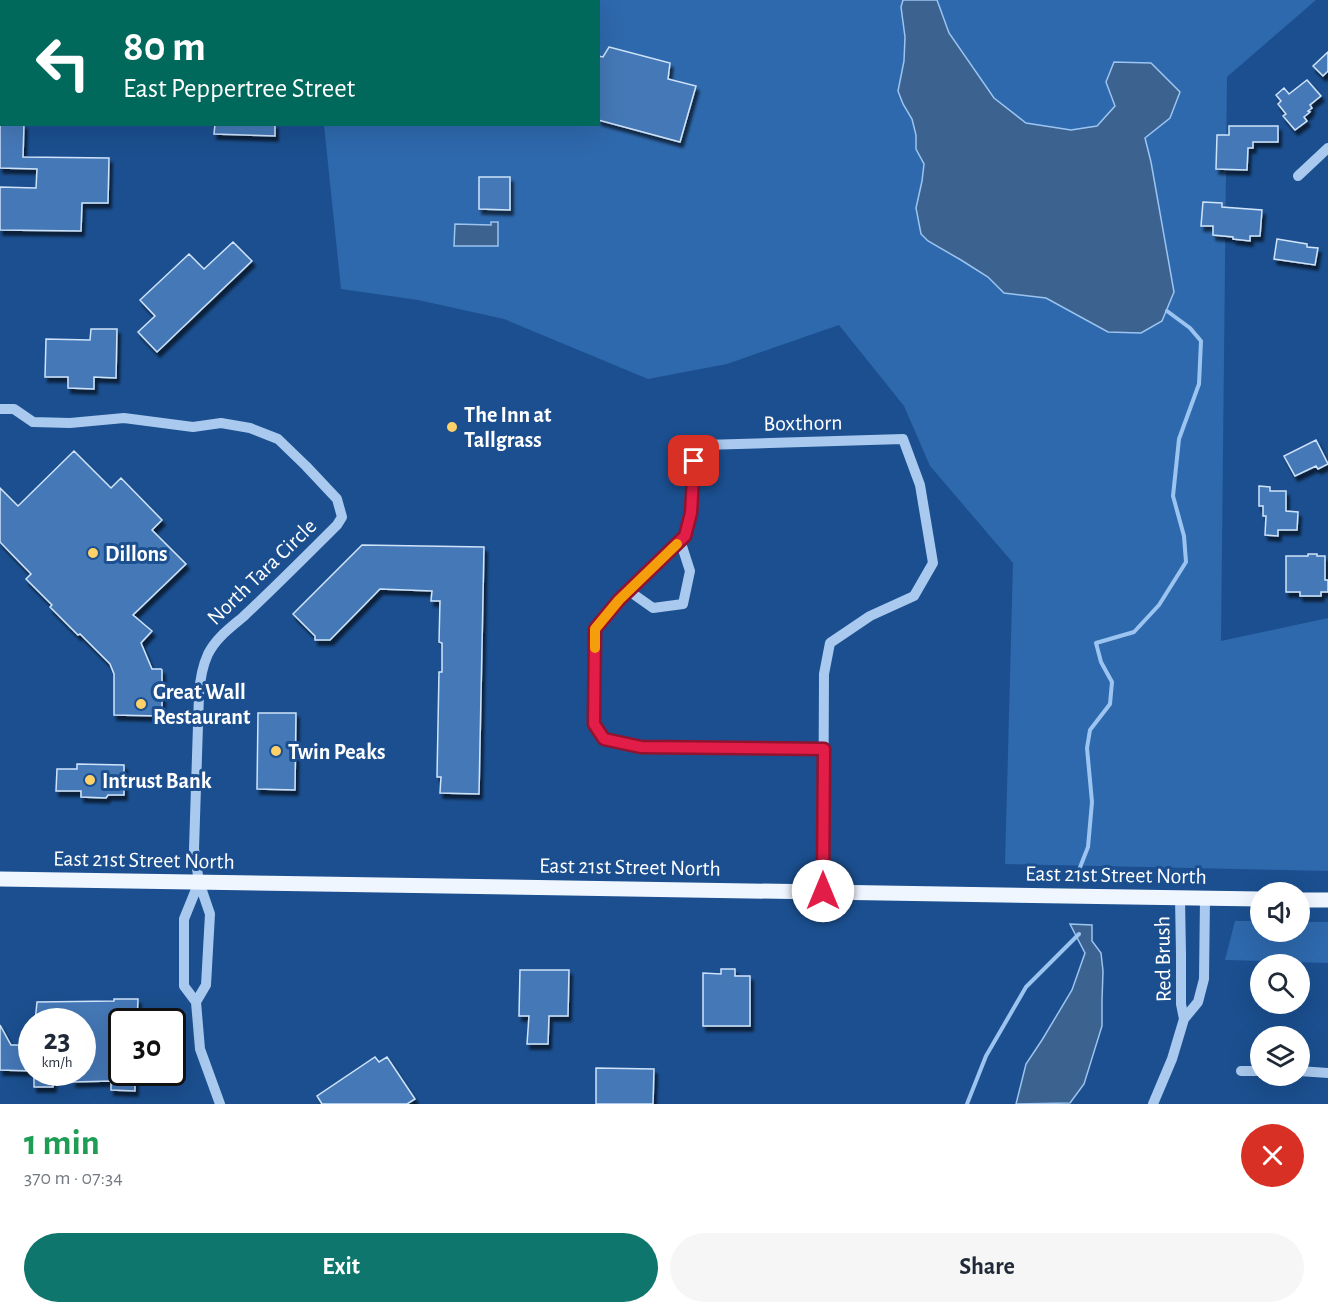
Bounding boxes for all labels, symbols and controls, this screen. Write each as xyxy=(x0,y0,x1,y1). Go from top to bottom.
icon: left xyxy=(24,24,102,102)
text: 80 m xyxy=(123,26,206,68)
text: East Peppertree Street xyxy=(123,75,355,102)
place label: The Inn at Tallgrass xyxy=(464,404,552,451)
street label: Boxthorn xyxy=(763,411,843,435)
marker: The Inn at Tallgrass xyxy=(445,420,459,434)
pin xyxy=(668,435,719,486)
icon: arrive xyxy=(677,444,710,477)
street label: North Tara Circle xyxy=(203,514,320,629)
place label: Dillons xyxy=(105,543,168,565)
marker: Dillons xyxy=(86,546,100,560)
place label: Great Wall Restaurant xyxy=(153,681,251,728)
marker: Great Wall Restaurant xyxy=(134,697,148,711)
place label: Twin Peaks xyxy=(288,741,386,763)
marker: Twin Peaks xyxy=(269,744,283,758)
place label: Intrust Bank xyxy=(102,770,212,792)
marker: Intrust Bank xyxy=(83,773,97,787)
street label: East 21st Street North xyxy=(53,847,235,873)
street label: East 21st Street North xyxy=(539,854,721,880)
position arrow xyxy=(791,859,855,923)
street label: East 21st Street North xyxy=(1025,862,1207,888)
map controls xyxy=(1250,882,1310,1086)
button: sound xyxy=(1250,882,1310,942)
street label: Red Brush xyxy=(1151,916,1175,1002)
button: search xyxy=(1250,954,1310,1014)
speed limit sign: 30 xyxy=(108,1008,186,1086)
text: 23 xyxy=(43,1025,71,1055)
button: layers xyxy=(1250,1026,1310,1086)
text: km/h xyxy=(42,1055,72,1070)
button: close xyxy=(1241,1124,1304,1187)
text: 1 min xyxy=(24,1125,100,1161)
text: 370 m · 07:34 xyxy=(24,1168,123,1188)
button: Exit xyxy=(24,1233,658,1302)
button: Share xyxy=(670,1233,1304,1302)

